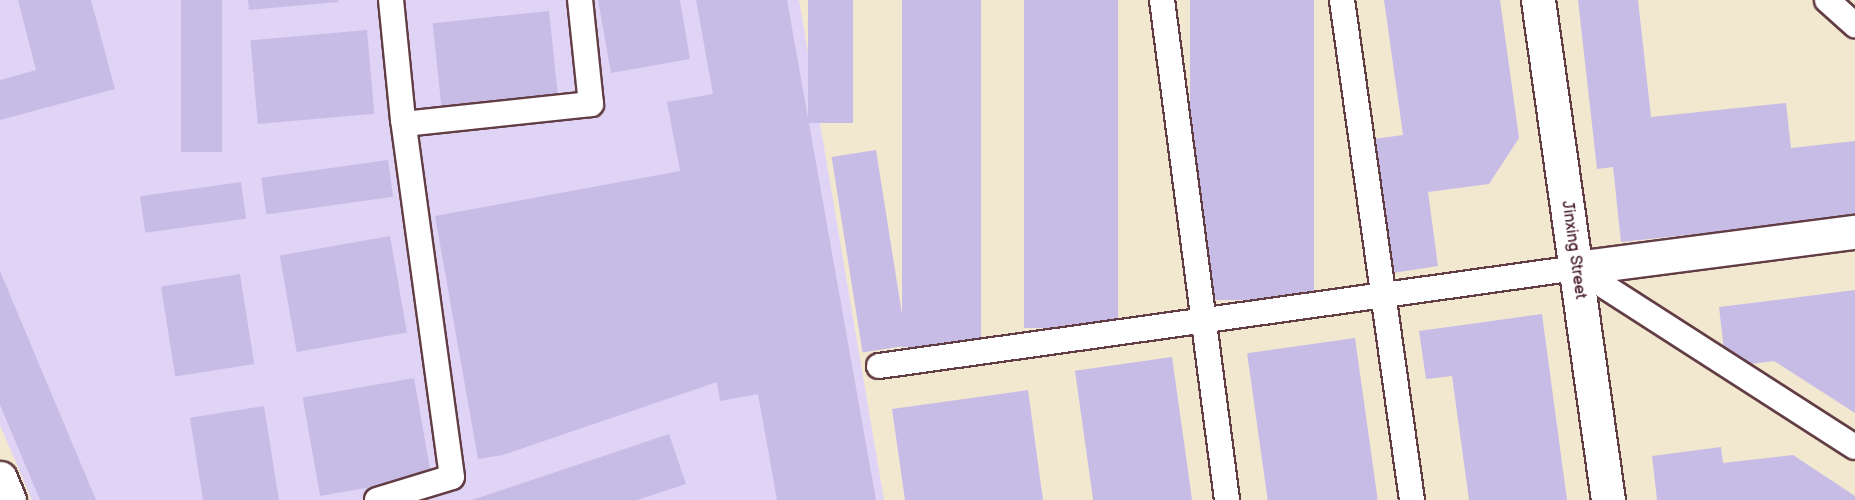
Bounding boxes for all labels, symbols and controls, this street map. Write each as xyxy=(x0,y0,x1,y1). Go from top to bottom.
street label: Jinxing Street xyxy=(1557,200,1589,300)

